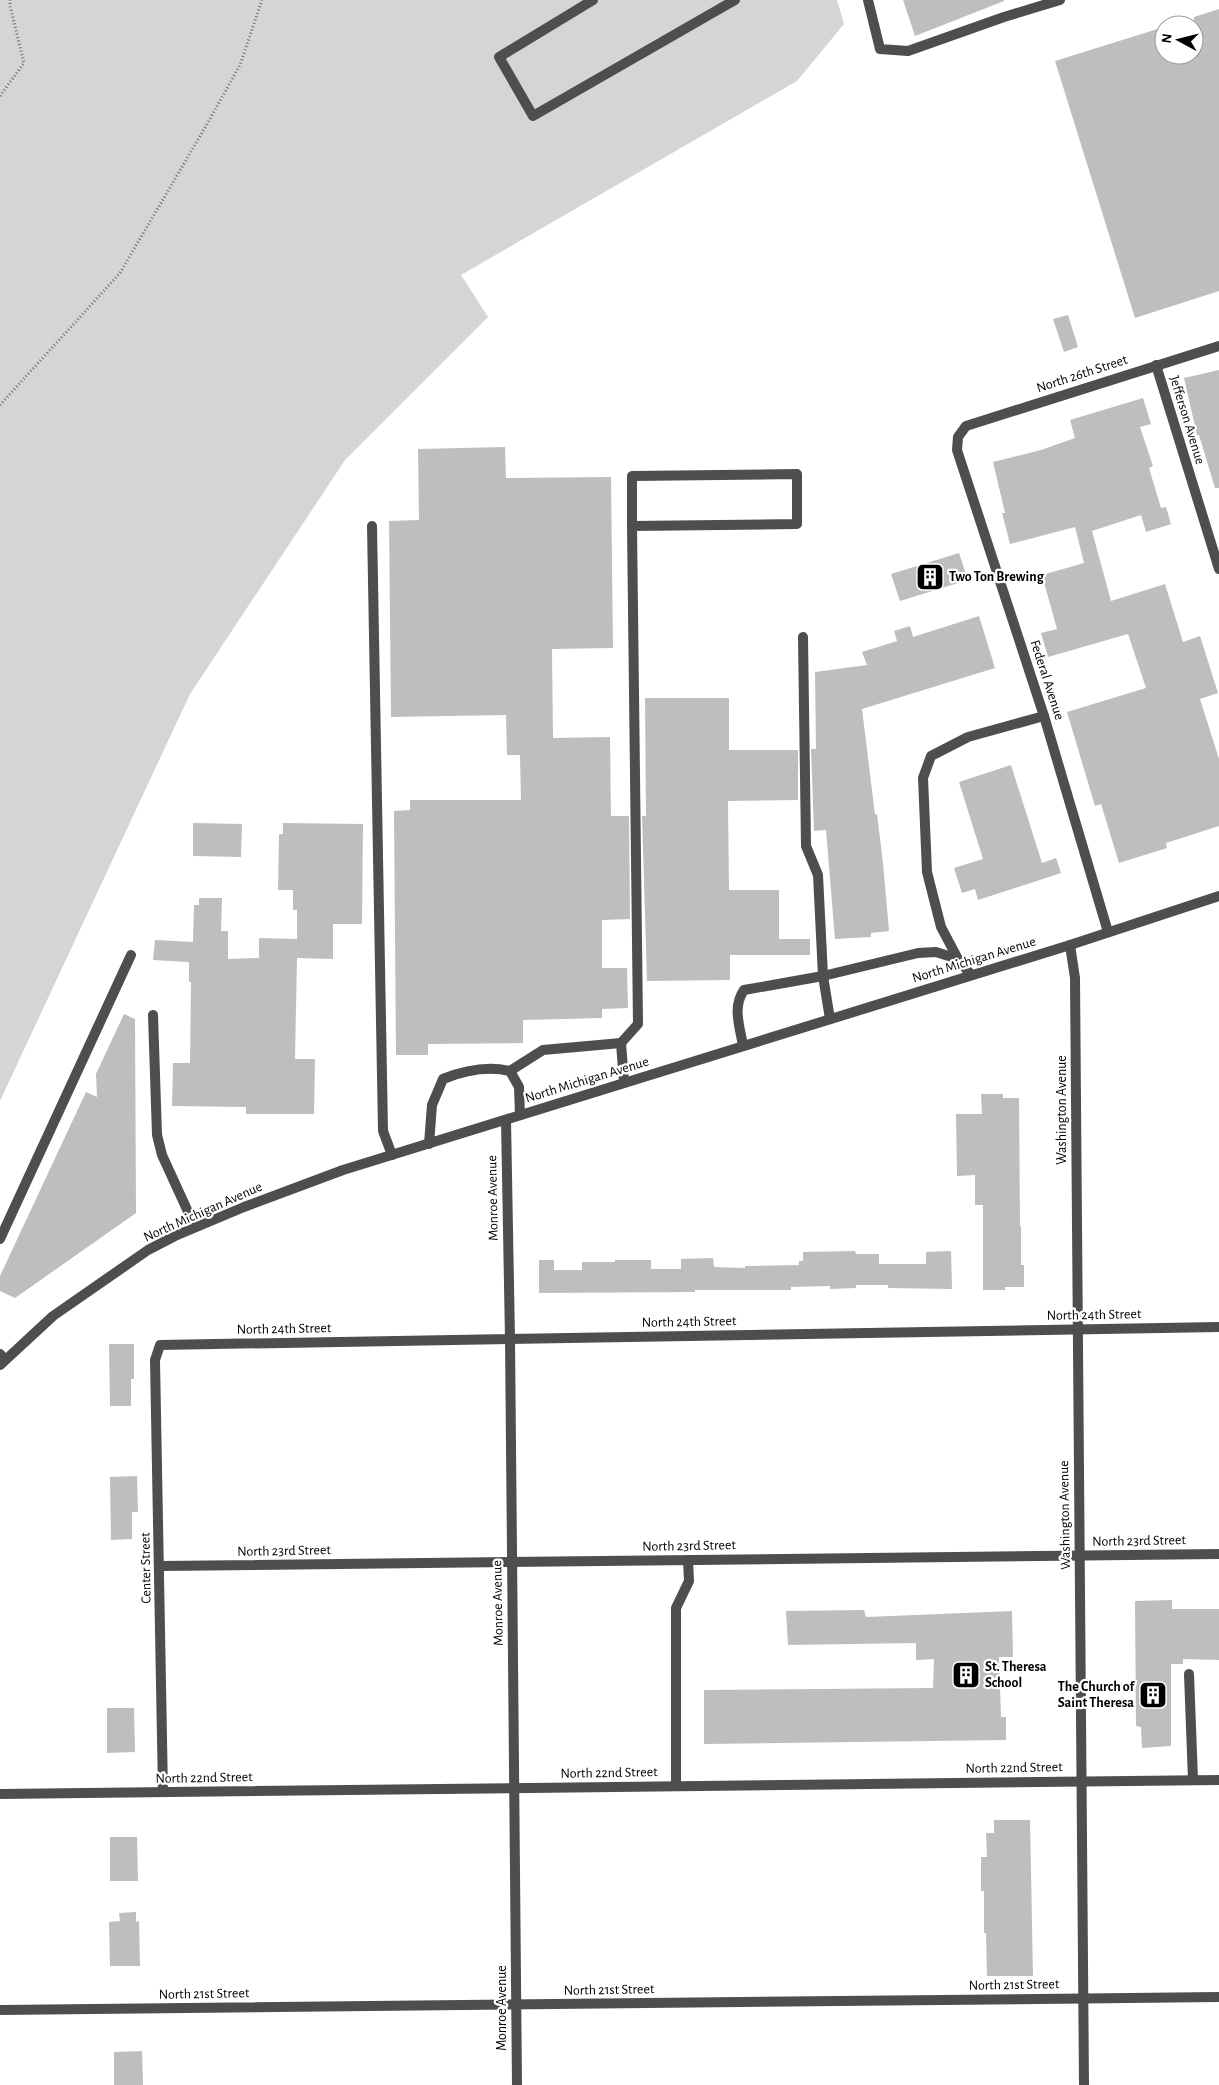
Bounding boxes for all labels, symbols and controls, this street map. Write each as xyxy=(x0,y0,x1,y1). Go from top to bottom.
north arrow xyxy=(1154,15,1204,65)
text: N xyxy=(1160,33,1175,44)
street label: North 26th Street xyxy=(1035,353,1130,395)
street label: Jefferson Avenue xyxy=(1167,374,1207,466)
building icon: Two Ton Brewing xyxy=(915,562,945,592)
place label: Two Ton Brewing xyxy=(949,570,1045,584)
street label: Federal Avenue xyxy=(1027,638,1067,722)
street label: North Michigan Avenue xyxy=(911,935,1037,985)
street label: North Michigan Avenue xyxy=(524,1055,650,1105)
street label: Washington Avenue xyxy=(1055,1055,1069,1165)
street label: Monroe Avenue xyxy=(485,1155,501,1241)
street label: North Michigan Avenue xyxy=(142,1179,264,1245)
street label: North 24th Street xyxy=(1047,1307,1142,1323)
street label: North 24th Street xyxy=(642,1314,737,1330)
street label: North 24th Street xyxy=(237,1321,332,1337)
street label: Washington Avenue xyxy=(1057,1460,1073,1570)
street label: Center Street xyxy=(138,1532,154,1604)
street label: North 23rd Street xyxy=(1092,1533,1187,1549)
street label: North 23rd Street xyxy=(642,1538,737,1554)
street label: North 23rd Street xyxy=(237,1543,332,1559)
street label: Monroe Avenue xyxy=(490,1560,506,1646)
building icon: St. Theresa School xyxy=(951,1660,981,1690)
place label: St. Theresa School xyxy=(985,1660,1047,1690)
place label: The Church of Saint Theresa xyxy=(1058,1680,1135,1710)
building icon: The Church of Saint Theresa xyxy=(1138,1680,1168,1710)
street label: North 22nd Street xyxy=(965,1760,1063,1776)
street label: North 22nd Street xyxy=(560,1765,658,1781)
street label: North 22nd Street xyxy=(155,1770,253,1786)
street label: Monroe Avenue xyxy=(495,1965,509,2051)
street label: North 21st Street xyxy=(969,1977,1060,1993)
street label: North 21st Street xyxy=(564,1982,655,1998)
street label: North 21st Street xyxy=(159,1986,250,2002)

